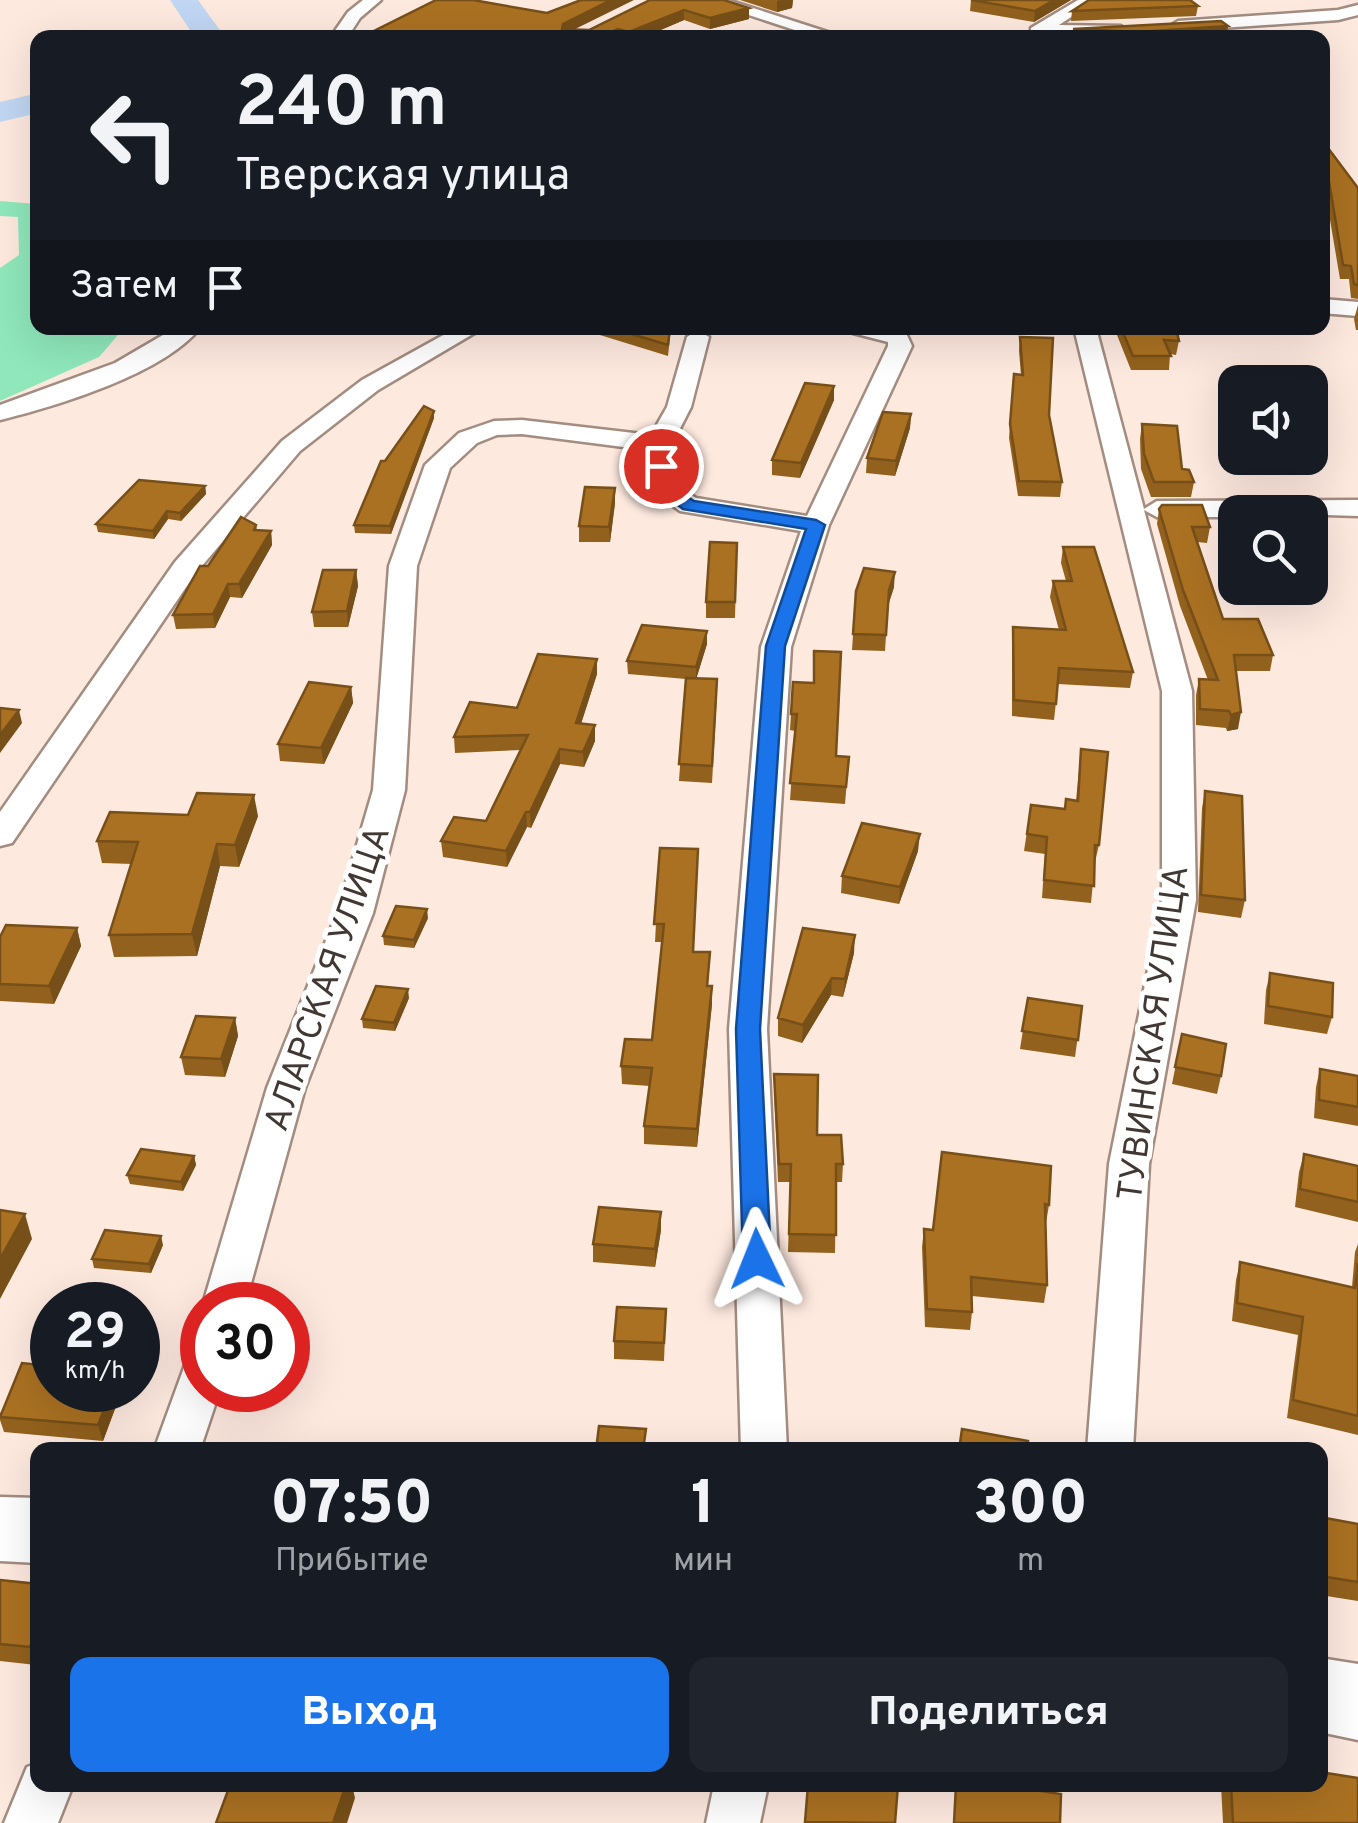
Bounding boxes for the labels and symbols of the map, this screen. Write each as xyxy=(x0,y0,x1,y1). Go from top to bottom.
pin xyxy=(619,424,704,509)
street label: АЛАРСКАЯ УЛИЦА xyxy=(256,821,402,1137)
street label: ТУВИНСКАЯ УЛИЦА xyxy=(1110,863,1200,1204)
position arrow xyxy=(705,1207,809,1311)
speed limit sign: 30 xyxy=(180,1282,310,1412)

